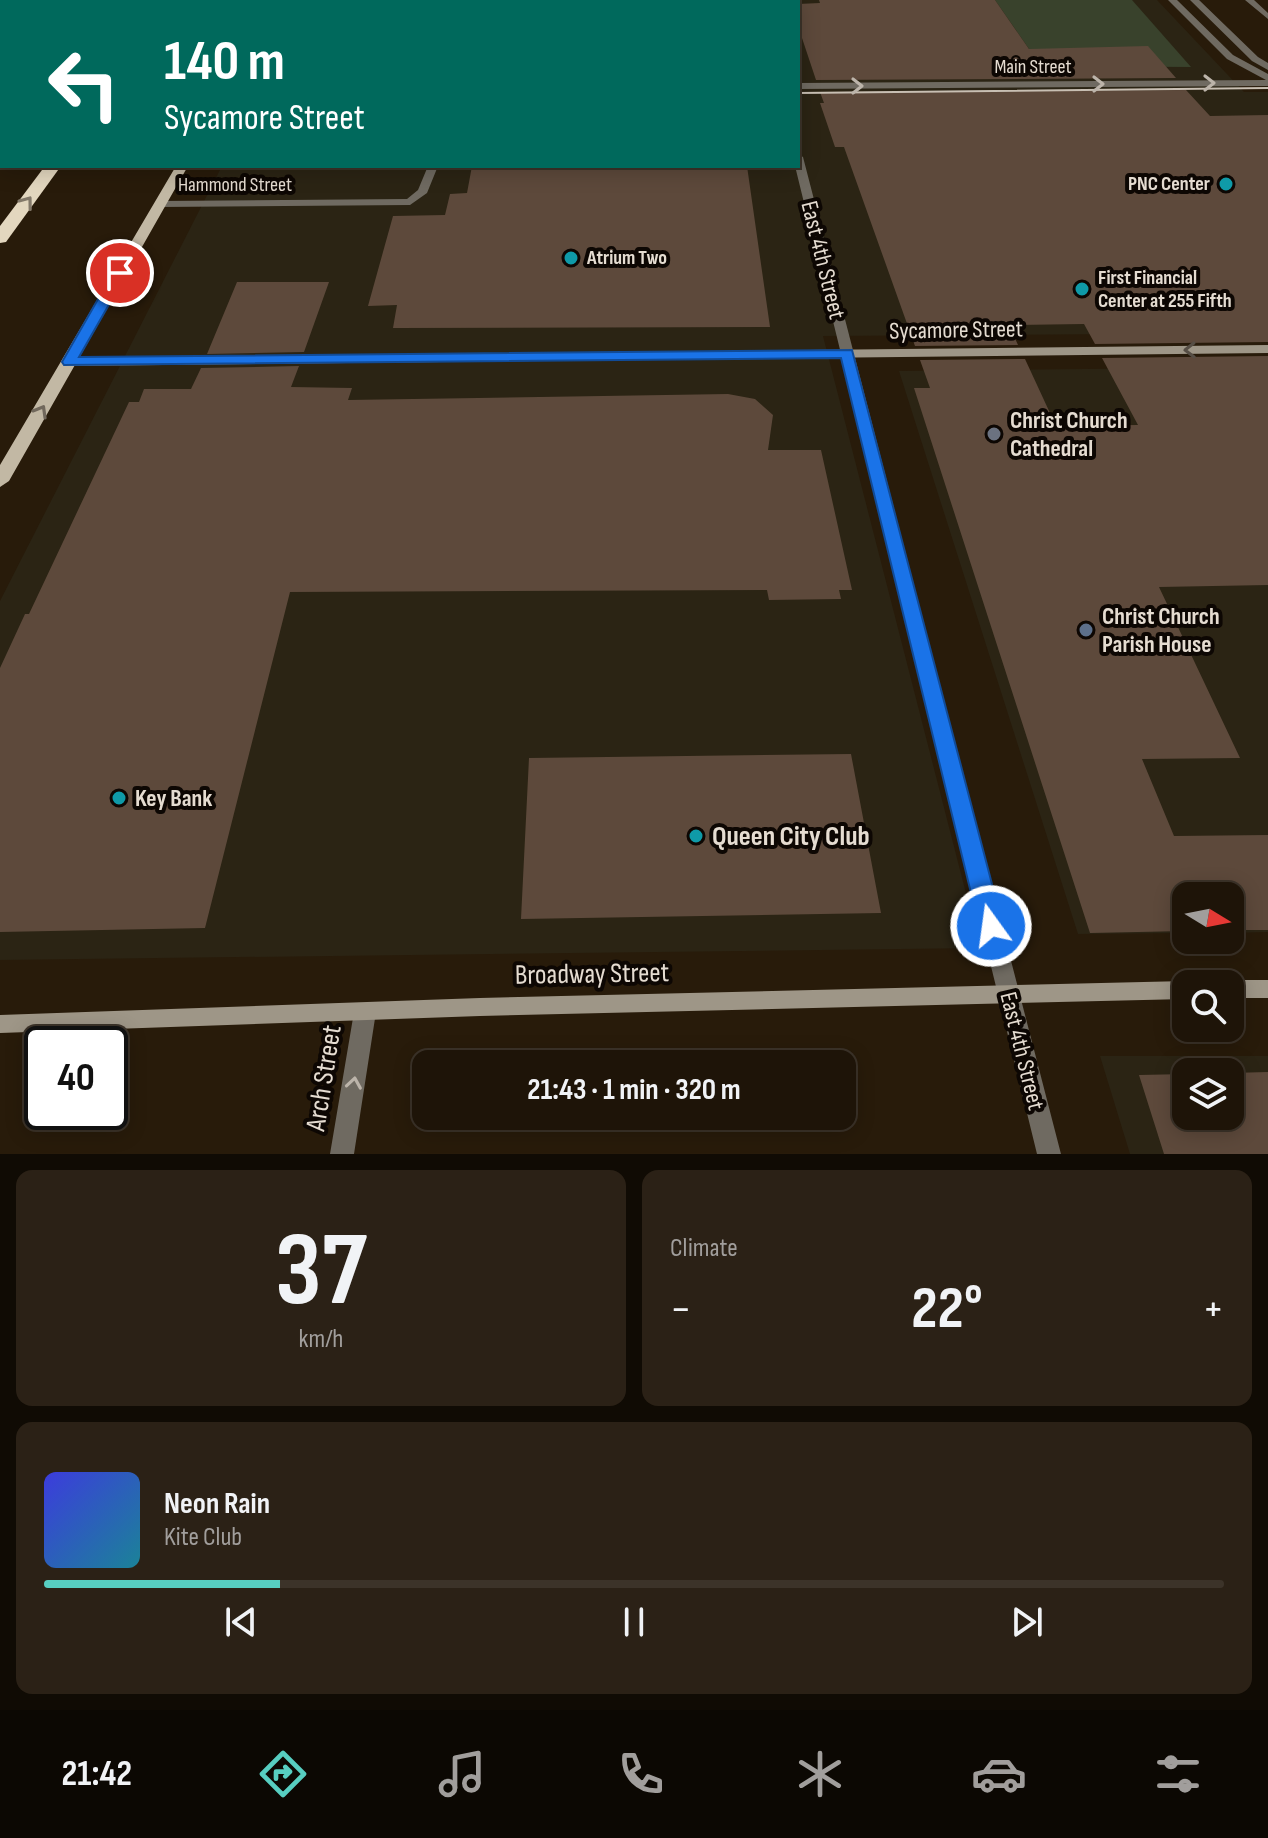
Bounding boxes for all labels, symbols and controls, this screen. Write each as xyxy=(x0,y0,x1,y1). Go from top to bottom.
text: 140 m xyxy=(164,29,285,96)
icon: left xyxy=(32,32,136,136)
street label: Main Street xyxy=(994,55,1072,79)
one-way arrow xyxy=(1203,74,1216,92)
one-way arrow xyxy=(1092,75,1105,93)
one-way arrow xyxy=(851,77,864,95)
text: Sycamore Street xyxy=(164,97,365,140)
place label: PNC Center xyxy=(1128,172,1210,196)
street label: Hammond Street xyxy=(178,173,292,197)
marker: PNC Center xyxy=(1217,175,1235,193)
one-way arrow xyxy=(17,196,31,211)
street label: East 4th Street xyxy=(794,198,852,322)
pin xyxy=(86,239,154,307)
place label: Atrium Two xyxy=(586,246,667,270)
marker: Atrium Two xyxy=(562,249,580,267)
icon: arrive xyxy=(98,251,142,295)
place label: First Financial Center at 255 Fifth xyxy=(1098,266,1232,313)
marker: First Financial Center at 255 Fifth xyxy=(1073,280,1091,298)
street label: Sycamore Street xyxy=(889,314,1023,346)
one-way arrow xyxy=(1183,341,1196,359)
one-way arrow xyxy=(31,405,47,420)
place label: Christ Church Cathedral xyxy=(1010,406,1128,463)
marker: Christ Church Cathedral xyxy=(985,425,1003,443)
place label: Christ Church Parish House xyxy=(1102,602,1220,659)
marker: Christ Church Parish House xyxy=(1077,621,1095,639)
place label: Key Bank xyxy=(135,784,212,813)
marker: Key Bank xyxy=(110,789,128,807)
place label: Queen City Club xyxy=(712,820,870,853)
marker: Queen City Club xyxy=(687,827,705,845)
north arrow xyxy=(1172,882,1244,954)
map controls xyxy=(1172,882,1244,1130)
position arrow xyxy=(949,884,1033,968)
street label: Broadway Street xyxy=(515,956,669,992)
button: search xyxy=(1172,970,1244,1042)
street label: East 4th Street xyxy=(993,989,1051,1113)
street label: Arch Street xyxy=(299,1023,349,1134)
speed limit sign: 40 xyxy=(24,1026,128,1130)
button: layers xyxy=(1172,1058,1244,1130)
text: 21:43 · 1 min · 320 m xyxy=(527,1072,741,1108)
one-way arrow xyxy=(345,1076,362,1090)
text: 37 xyxy=(275,1209,367,1334)
text: Climate xyxy=(670,1233,738,1264)
text: 22° xyxy=(911,1273,983,1345)
text: − xyxy=(670,1283,692,1336)
text: + xyxy=(1202,1283,1224,1336)
text: km/h xyxy=(299,1324,343,1355)
text: Neon Rain xyxy=(164,1486,270,1522)
text: Kite Club xyxy=(164,1522,242,1553)
icon: previous xyxy=(219,1600,263,1644)
icon: pause xyxy=(612,1600,656,1644)
icon: next xyxy=(1005,1600,1049,1644)
icon: directions xyxy=(255,1746,311,1802)
icon: music xyxy=(434,1746,490,1802)
icon: phone xyxy=(613,1746,669,1802)
icon: climate xyxy=(792,1746,848,1802)
icon: car xyxy=(971,1746,1027,1802)
icon: filters xyxy=(1150,1746,1206,1802)
text: 21:42 xyxy=(62,1753,132,1796)

